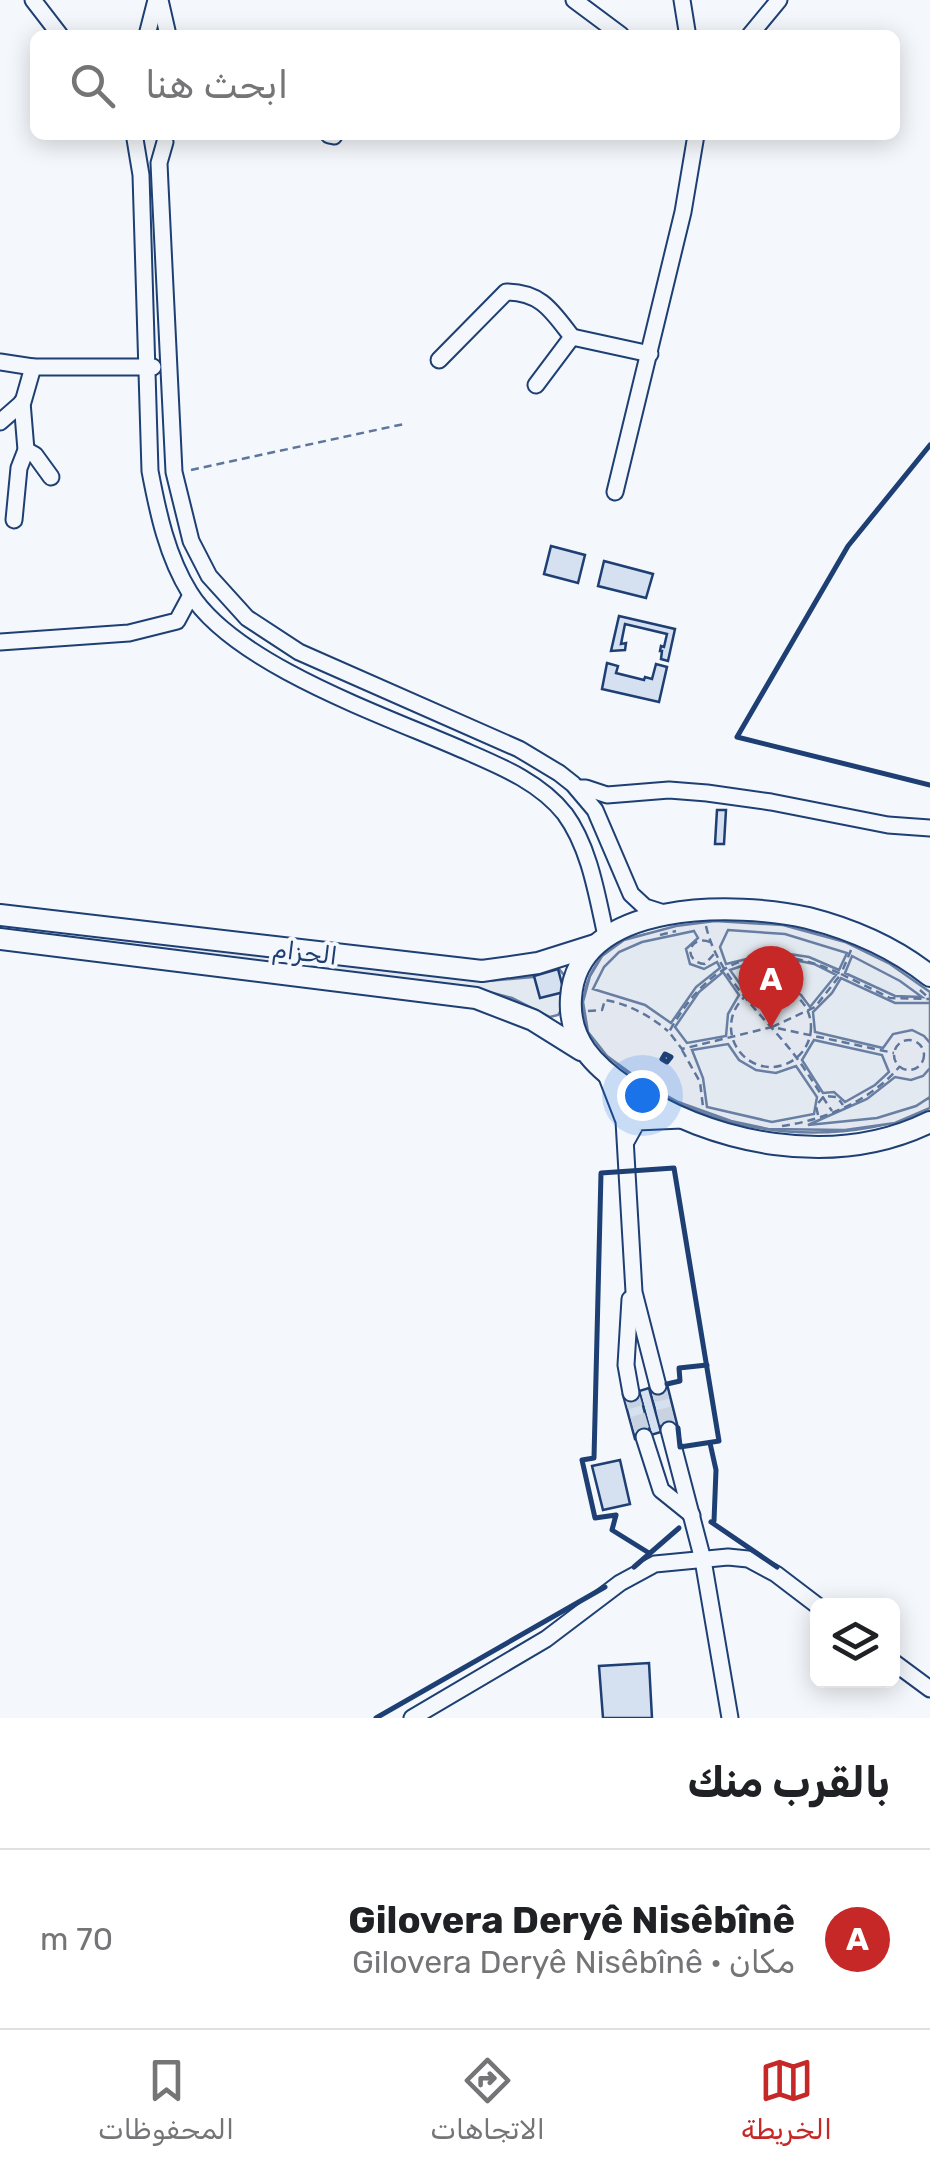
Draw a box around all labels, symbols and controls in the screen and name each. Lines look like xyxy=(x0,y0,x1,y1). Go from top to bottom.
search box xyxy=(30,30,900,140)
icon: search xyxy=(65,58,120,113)
text: ابحث هنا xyxy=(145,62,288,108)
street label: الحزام xyxy=(271,934,339,972)
pin: A xyxy=(738,946,804,1028)
your location xyxy=(617,1070,668,1121)
map controls xyxy=(810,1598,900,1688)
button: layers xyxy=(810,1598,900,1688)
text: بالقرب منك xyxy=(688,1758,890,1808)
text: Gilovera Deryê Nisêbînê xyxy=(348,1897,795,1943)
text: 70 m xyxy=(40,1920,113,1958)
text: A xyxy=(846,1920,869,1958)
text: مكان · Gilovera Deryê Nisêbînê xyxy=(352,1943,795,1981)
tab: المحفوظات xyxy=(98,2053,234,2146)
tab: الاتجاهات xyxy=(430,2053,545,2146)
tab: الخريطة xyxy=(741,2053,832,2146)

